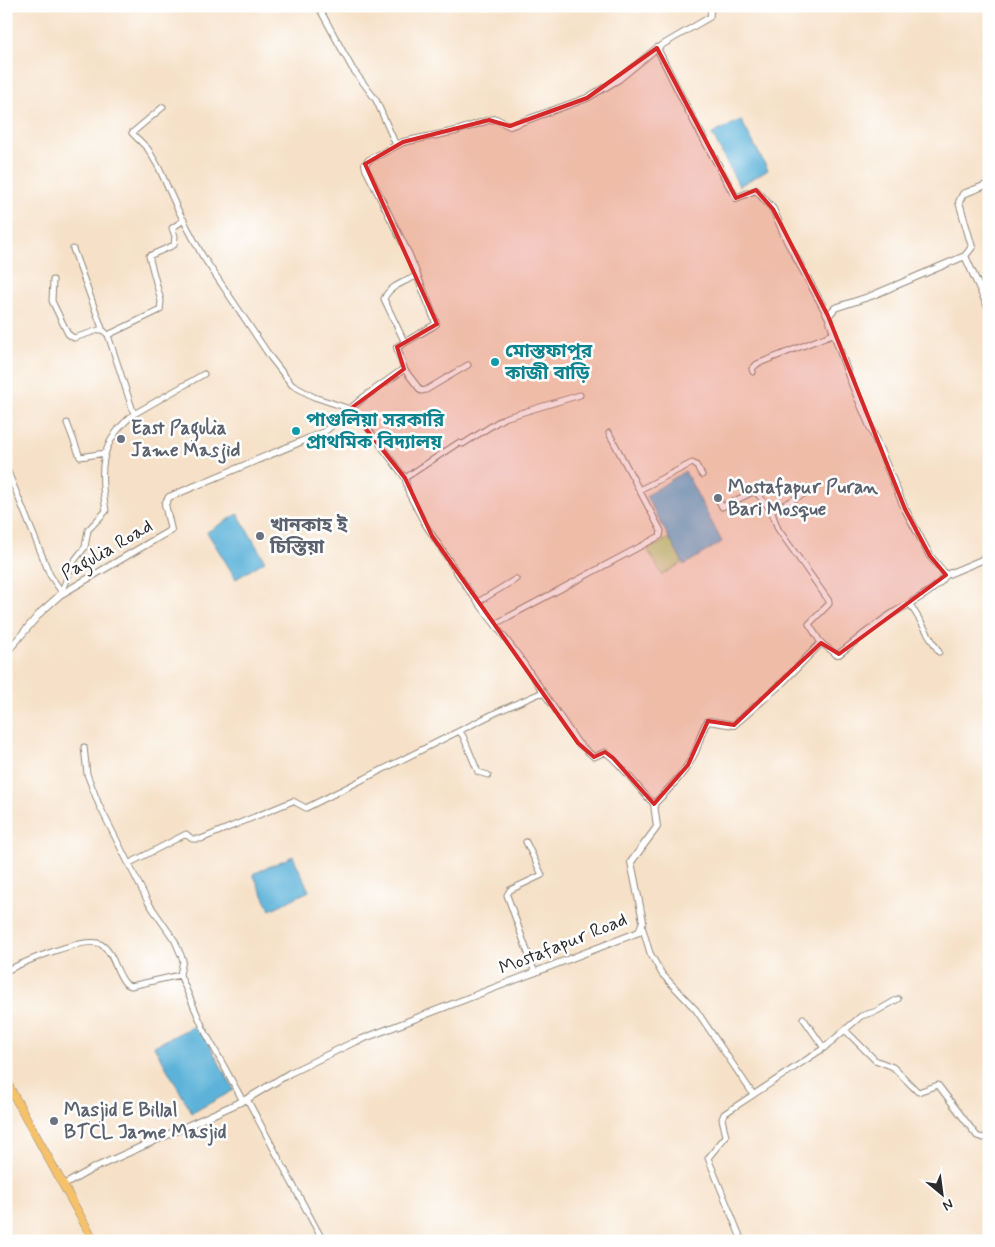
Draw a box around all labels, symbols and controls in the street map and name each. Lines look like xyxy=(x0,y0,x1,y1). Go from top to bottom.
place label: মোস্তফাপুর কাজী বাড়ি xyxy=(504,339,593,386)
marker: মোস্তফাপুর কাজী বাড়ি xyxy=(489,356,501,368)
place label: পাগুলিয়া সরকারি প্রাথমিক বিদ্যালয় xyxy=(306,408,445,455)
place label: East Pagulia Jame Masjid xyxy=(131,416,241,464)
marker: পাগুলিয়া সরকারি প্রাথমিক বিদ্যালয় xyxy=(290,425,302,437)
marker: East Pagulia Jame Masjid xyxy=(115,433,127,445)
place label: Mostafapur Puran Bari Mosque xyxy=(728,475,878,522)
marker: Mostafapur Puran Bari Mosque xyxy=(712,492,724,504)
place label: খানকাহ ই চিস্তিয়া xyxy=(269,513,348,560)
street label: Pagulia Road xyxy=(57,514,159,589)
marker: খানকাহ ই চিস্তিয়া xyxy=(254,530,266,542)
street label: Mostafapur Road xyxy=(495,907,631,981)
place label: Masjid E Billal BTCL Jame Masjid xyxy=(64,1098,227,1146)
marker: Masjid E Billal BTCL Jame Masjid xyxy=(48,1115,60,1127)
north arrow xyxy=(918,1170,968,1220)
text: N xyxy=(939,1194,956,1215)

